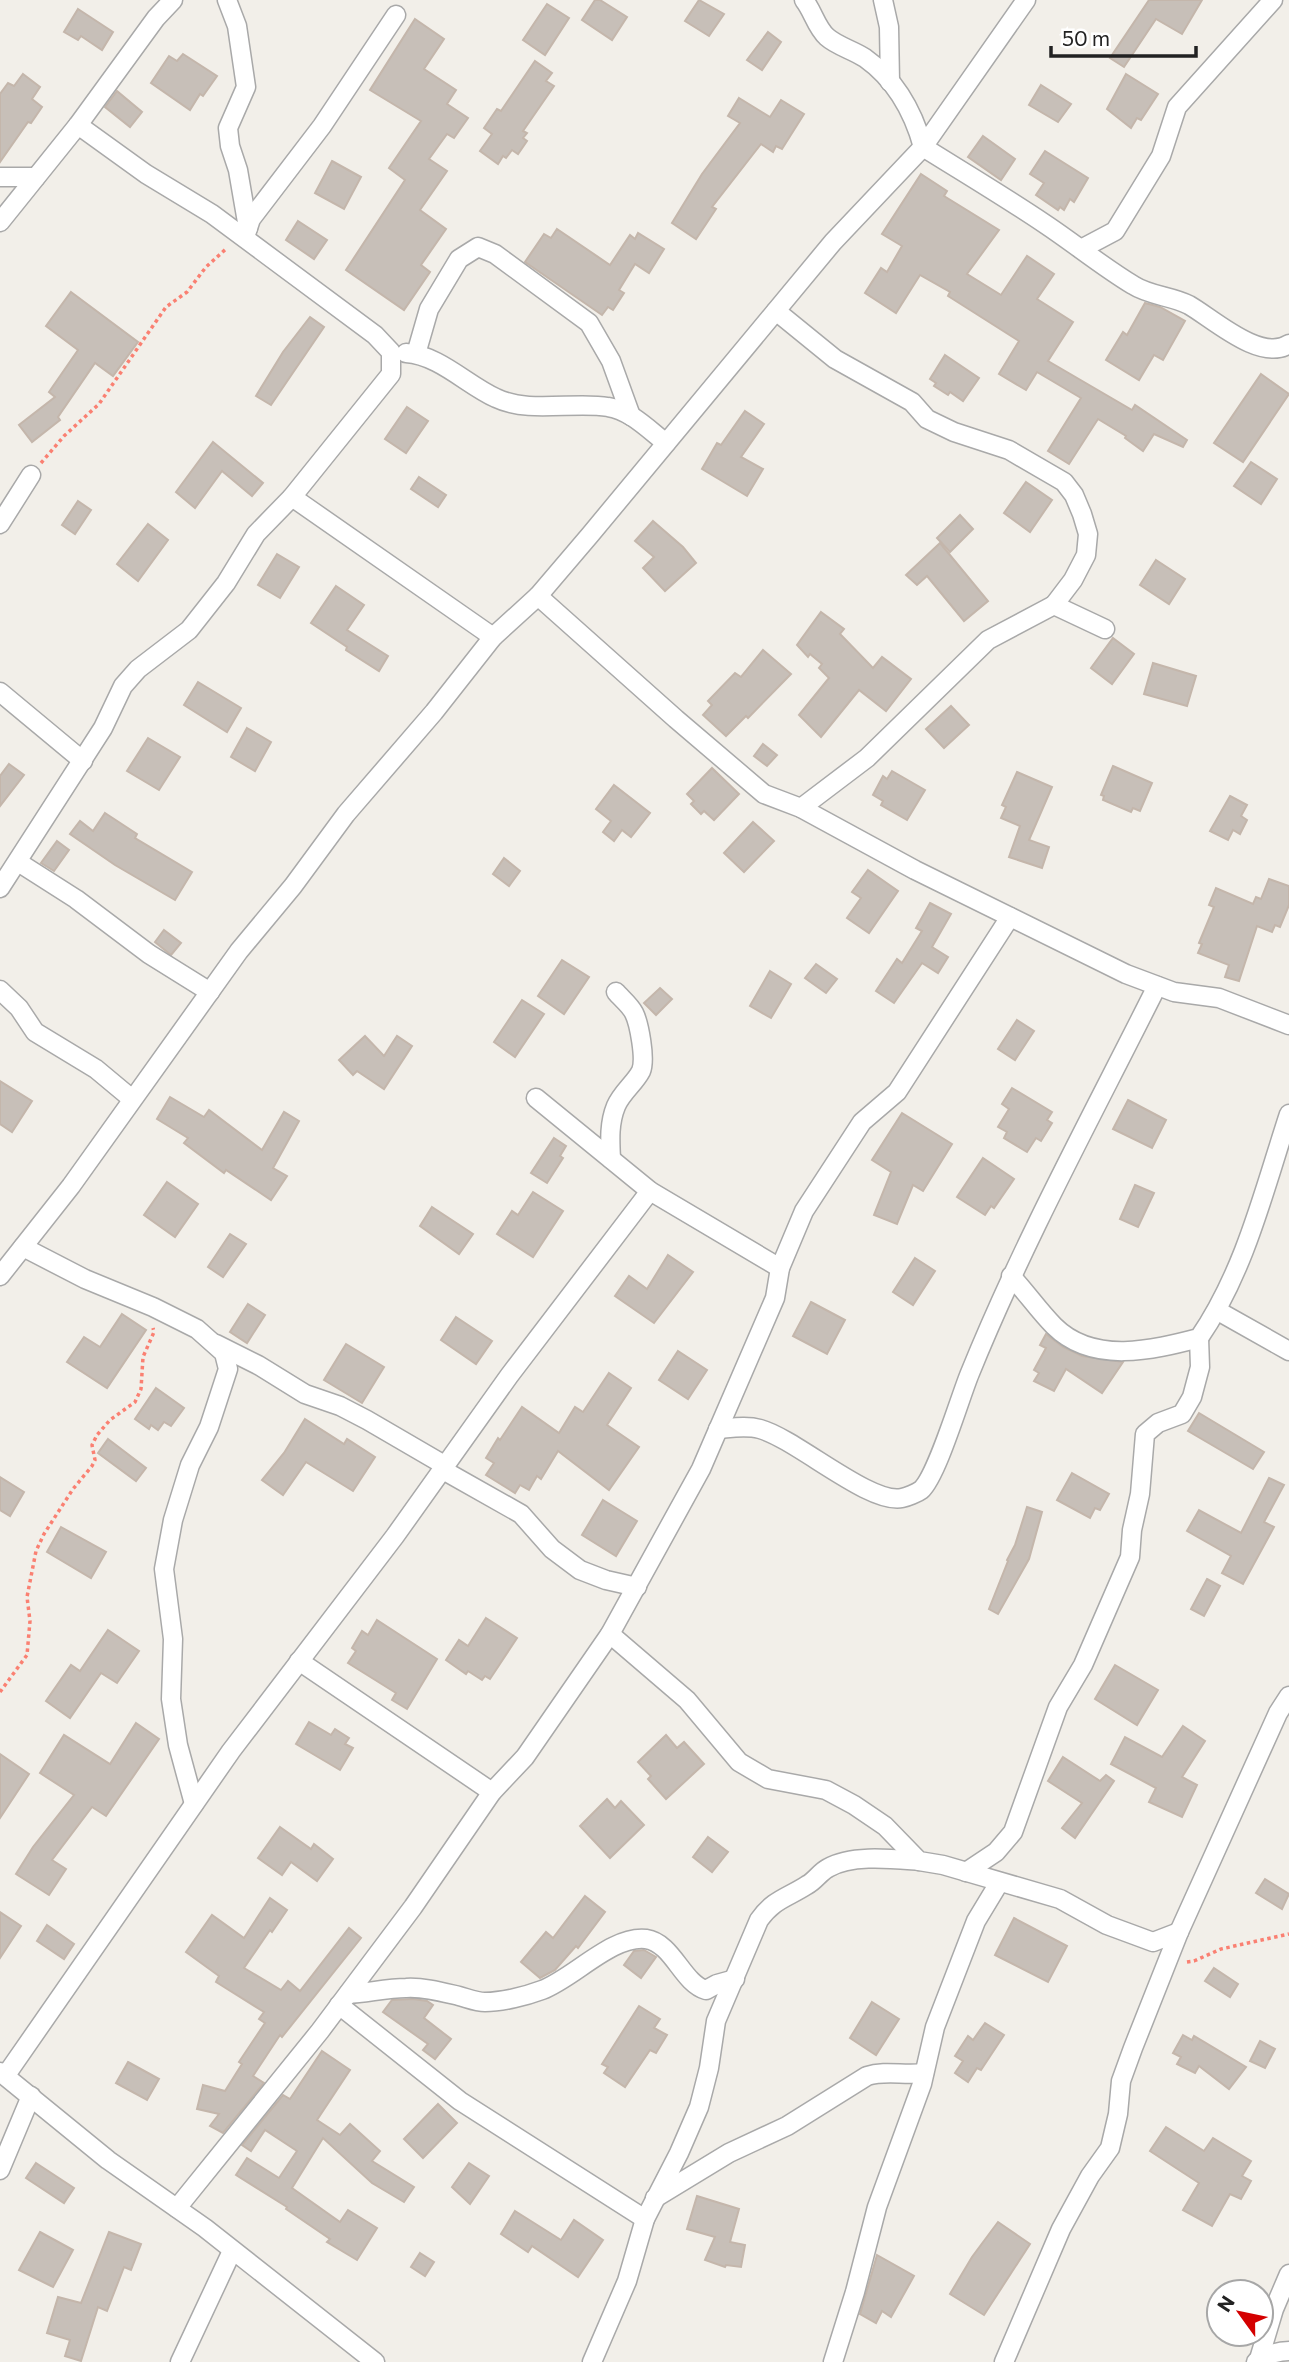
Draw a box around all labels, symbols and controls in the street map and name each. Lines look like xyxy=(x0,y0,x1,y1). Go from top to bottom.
scale bar xyxy=(1051,14,1196,58)
text: 50 m xyxy=(1062,25,1110,50)
north arrow xyxy=(1205,2278,1275,2348)
text: N xyxy=(1212,2291,1239,2316)

